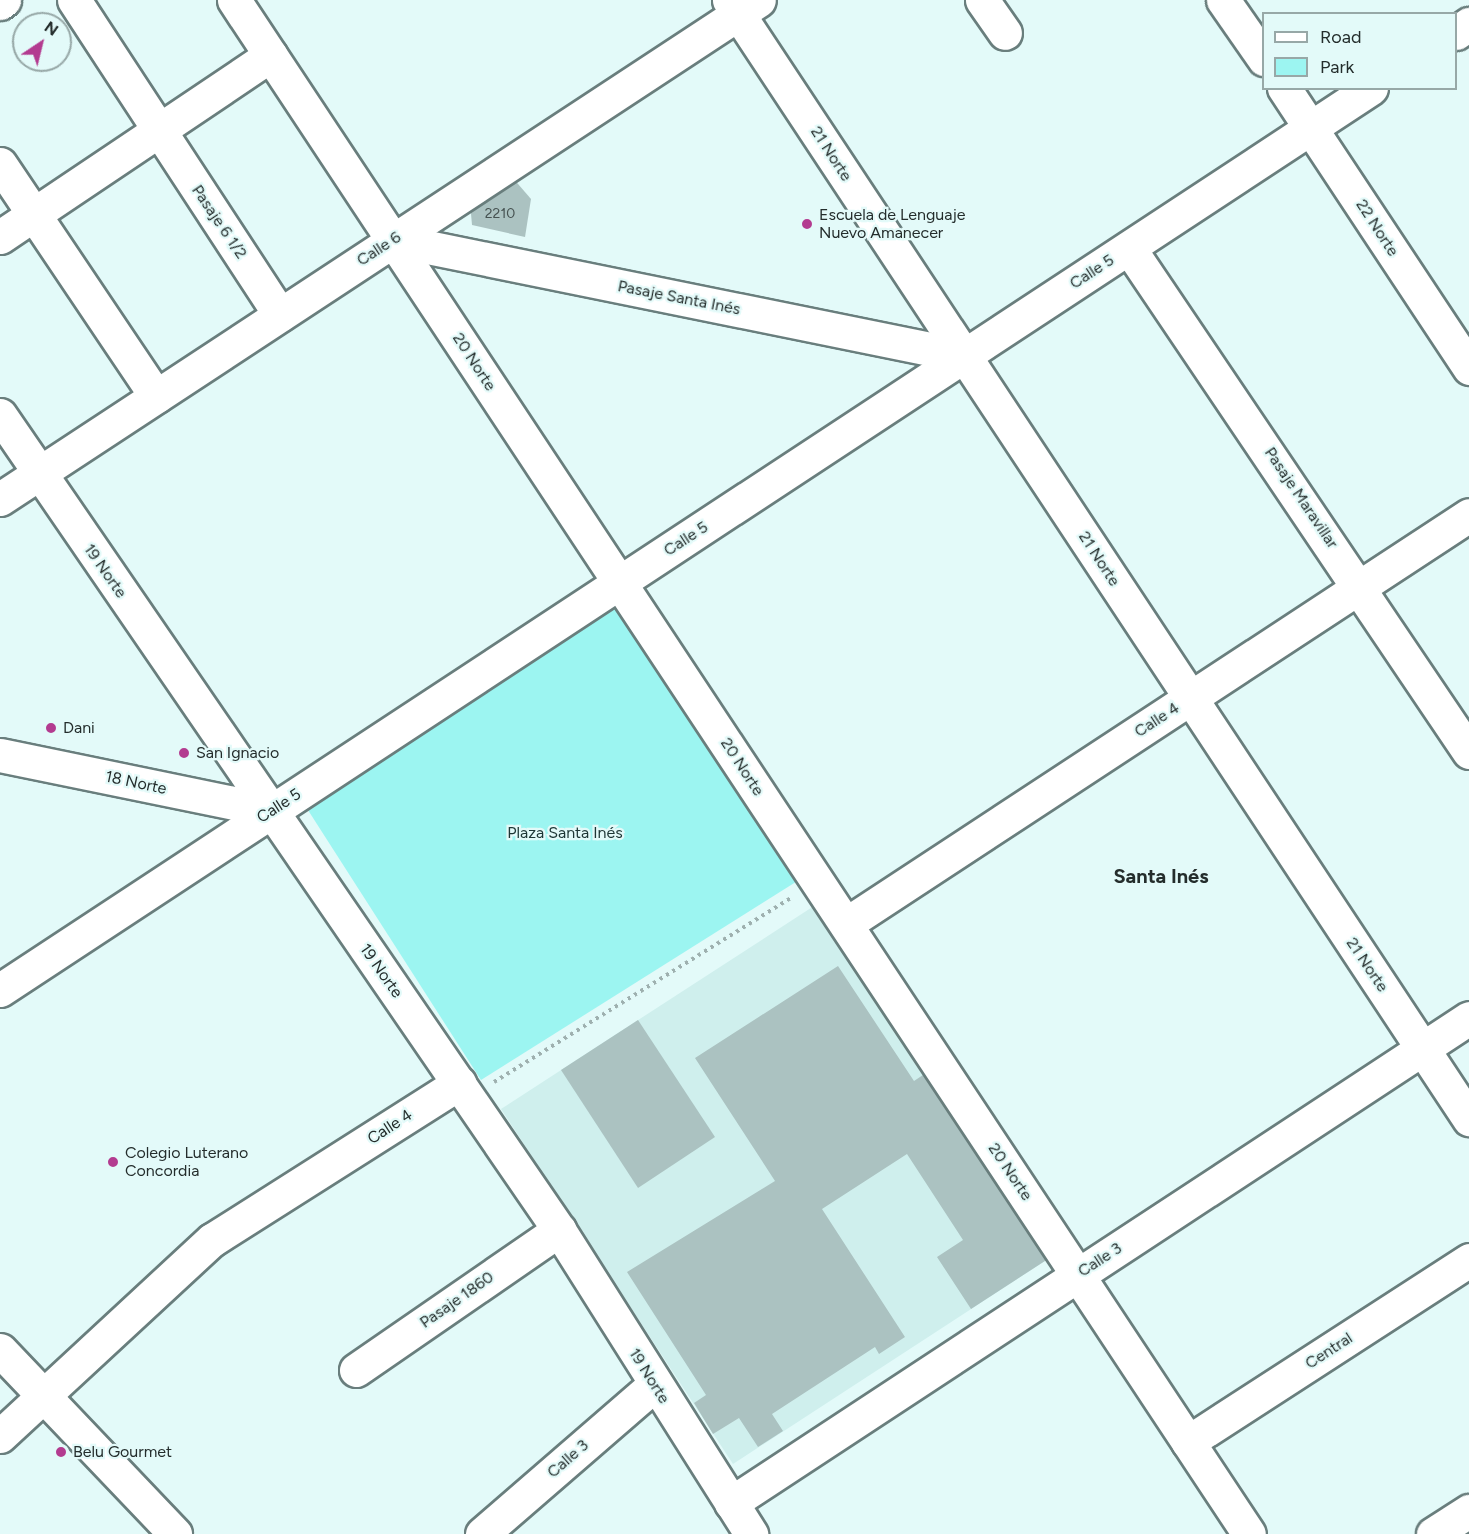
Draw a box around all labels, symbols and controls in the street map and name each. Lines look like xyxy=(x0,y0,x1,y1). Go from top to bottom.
north arrow xyxy=(12,12,72,72)
legend xyxy=(1262,12,1457,90)
text: N xyxy=(41,17,62,40)
text: Road xyxy=(1320,26,1361,48)
text: Park xyxy=(1320,56,1354,78)
street label: 21 Norte xyxy=(806,123,856,185)
street label: Pasaje 6 1/2 xyxy=(187,182,251,262)
street label: 22 Norte xyxy=(1352,196,1402,260)
place label: Escuela de Lenguaje Nuevo Amanecer xyxy=(819,205,965,243)
house number: 2210 xyxy=(485,206,515,222)
marker: Escuela de Lenguaje Nuevo Amanecer xyxy=(800,217,814,231)
street label: Calle 6 xyxy=(353,228,405,270)
street label: Calle 5 xyxy=(1066,251,1118,293)
street label: Pasaje Santa Inés xyxy=(616,277,742,319)
street label: 20 Norte xyxy=(448,330,500,394)
street label: Pasaje Maravillar xyxy=(1260,444,1342,552)
street label: Calle 5 xyxy=(660,518,712,560)
street label: 21 Norte xyxy=(1074,528,1124,590)
street label: 19 Norte xyxy=(80,540,130,602)
street label: Calle 4 xyxy=(1131,699,1183,741)
place label: Dani xyxy=(63,718,95,738)
marker: Dani xyxy=(44,721,58,735)
street label: 20 Norte xyxy=(716,735,768,799)
place label: San Ignacio xyxy=(196,743,279,763)
marker: San Ignacio xyxy=(177,746,191,760)
street label: 18 Norte xyxy=(104,767,168,799)
street label: Calle 5 xyxy=(253,785,305,827)
park label: Plaza Santa Inés xyxy=(507,823,623,843)
district label: Santa Inés xyxy=(1113,864,1209,888)
street label: 21 Norte xyxy=(1342,934,1392,996)
street label: 19 Norte xyxy=(356,940,406,1002)
street label: Calle 4 xyxy=(364,1106,416,1148)
street label: 20 Norte xyxy=(984,1140,1036,1204)
place label: Colegio Luterano Concordia xyxy=(125,1143,248,1181)
marker: Colegio Luterano Concordia xyxy=(106,1155,120,1169)
street label: Calle 3 xyxy=(1075,1239,1125,1281)
street label: Pasaje 1860 xyxy=(416,1268,498,1332)
street label: Central xyxy=(1302,1329,1356,1373)
street label: 19 Norte xyxy=(625,1345,673,1407)
street label: Calle 3 xyxy=(544,1436,592,1482)
place label: Belu Gourmet xyxy=(73,1442,172,1462)
marker: Belu Gourmet xyxy=(54,1445,68,1459)

